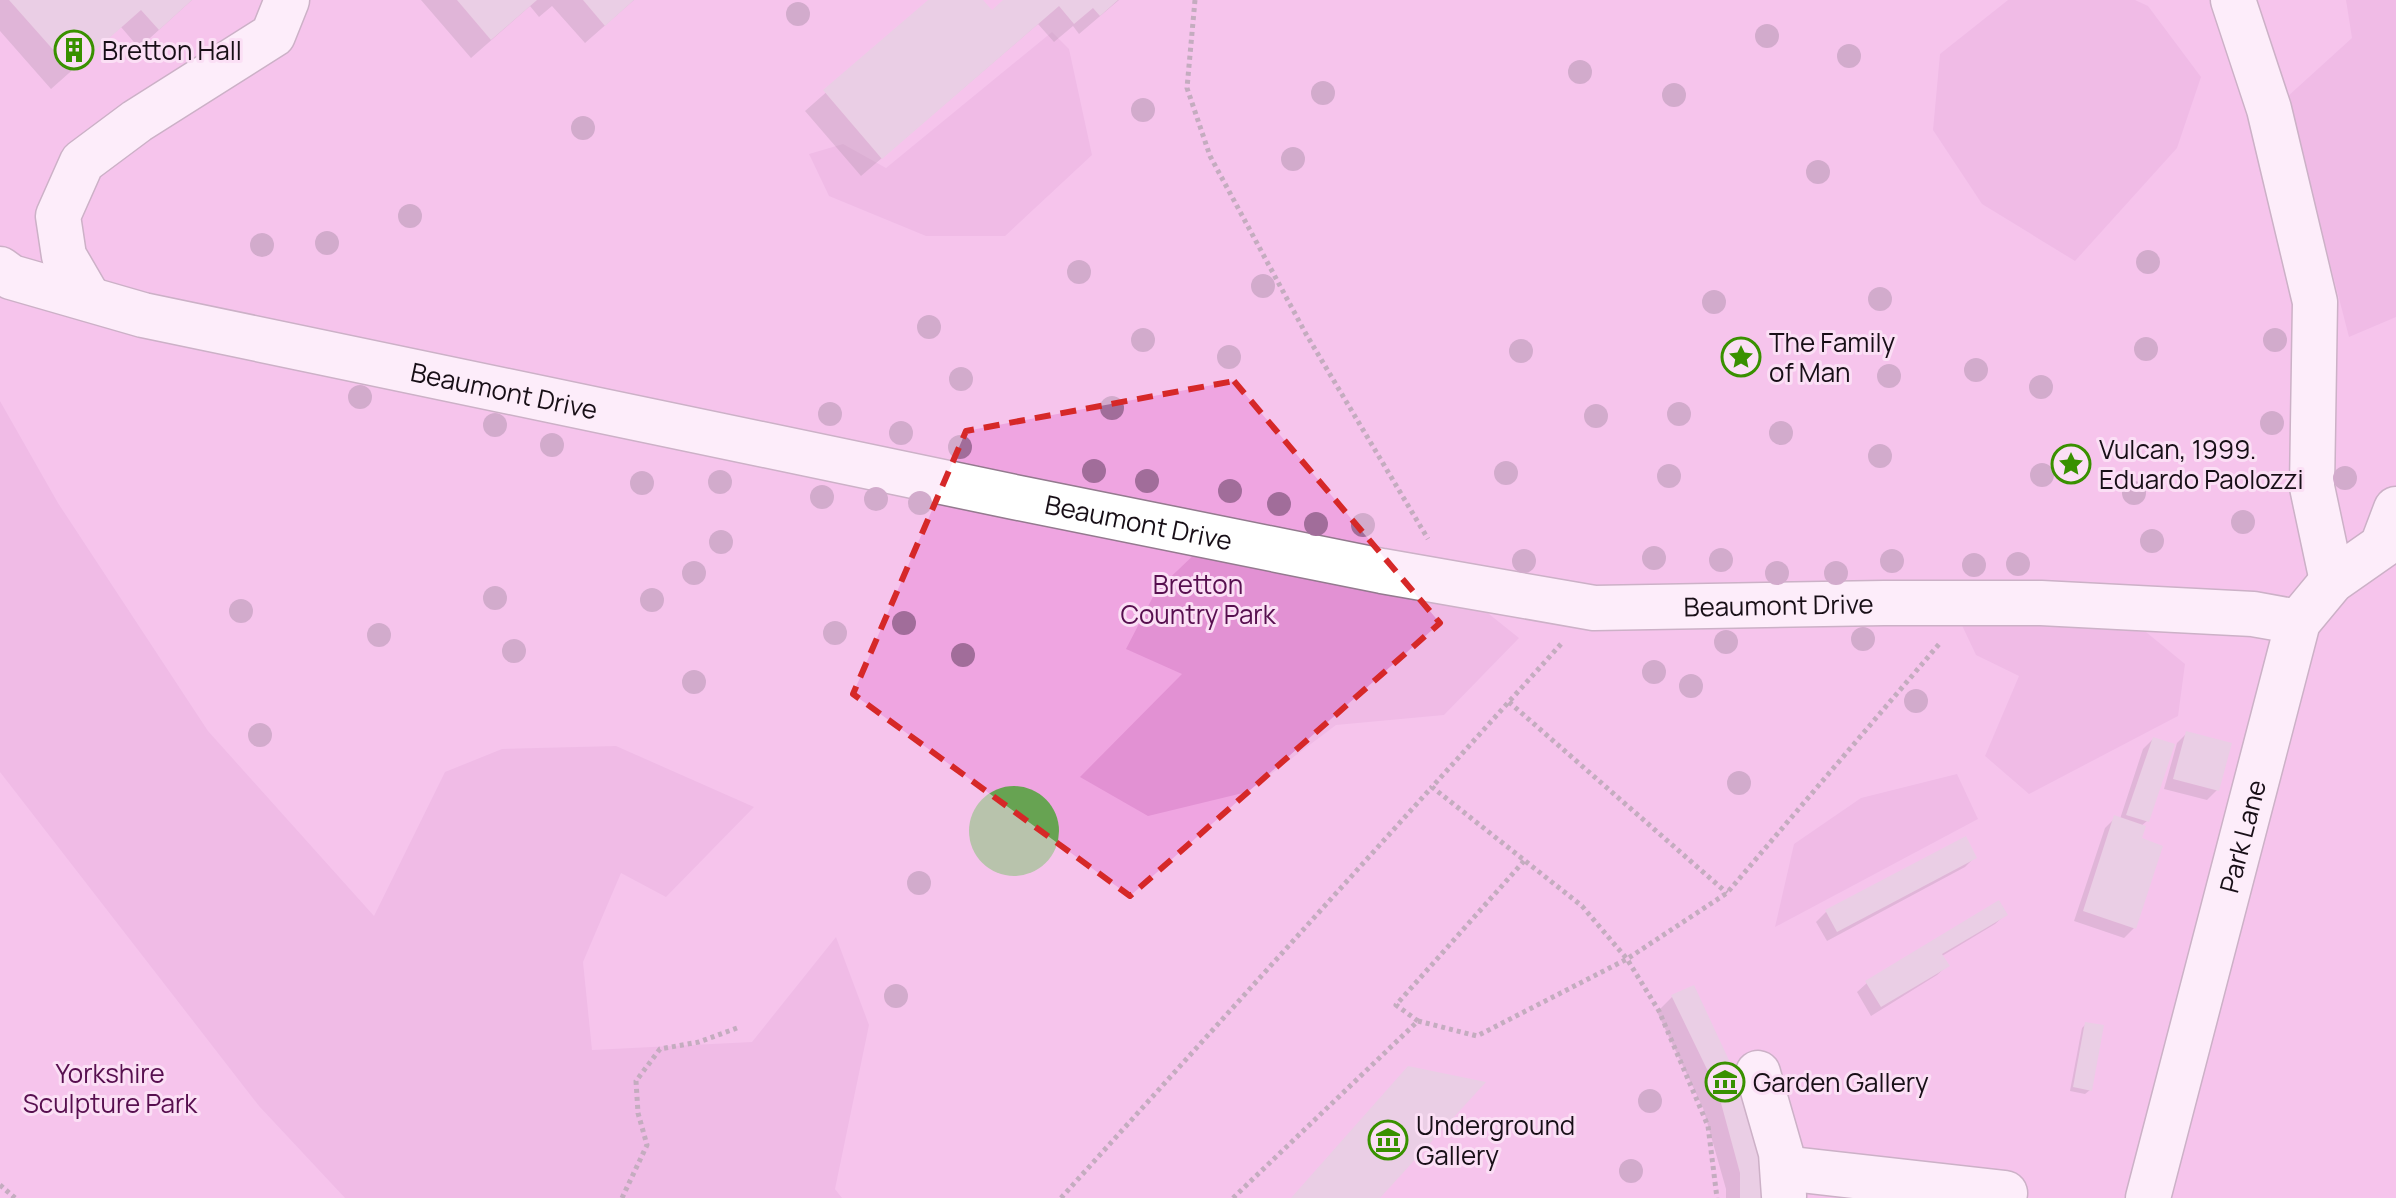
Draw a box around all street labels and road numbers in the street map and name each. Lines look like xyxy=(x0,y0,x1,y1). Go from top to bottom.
street label: Beaumont Drive xyxy=(408,353,601,428)
street label: Beaumont Drive xyxy=(1042,486,1235,558)
street label: Beaumont Drive xyxy=(1683,585,1874,624)
street label: Park Lane xyxy=(2210,776,2274,896)

